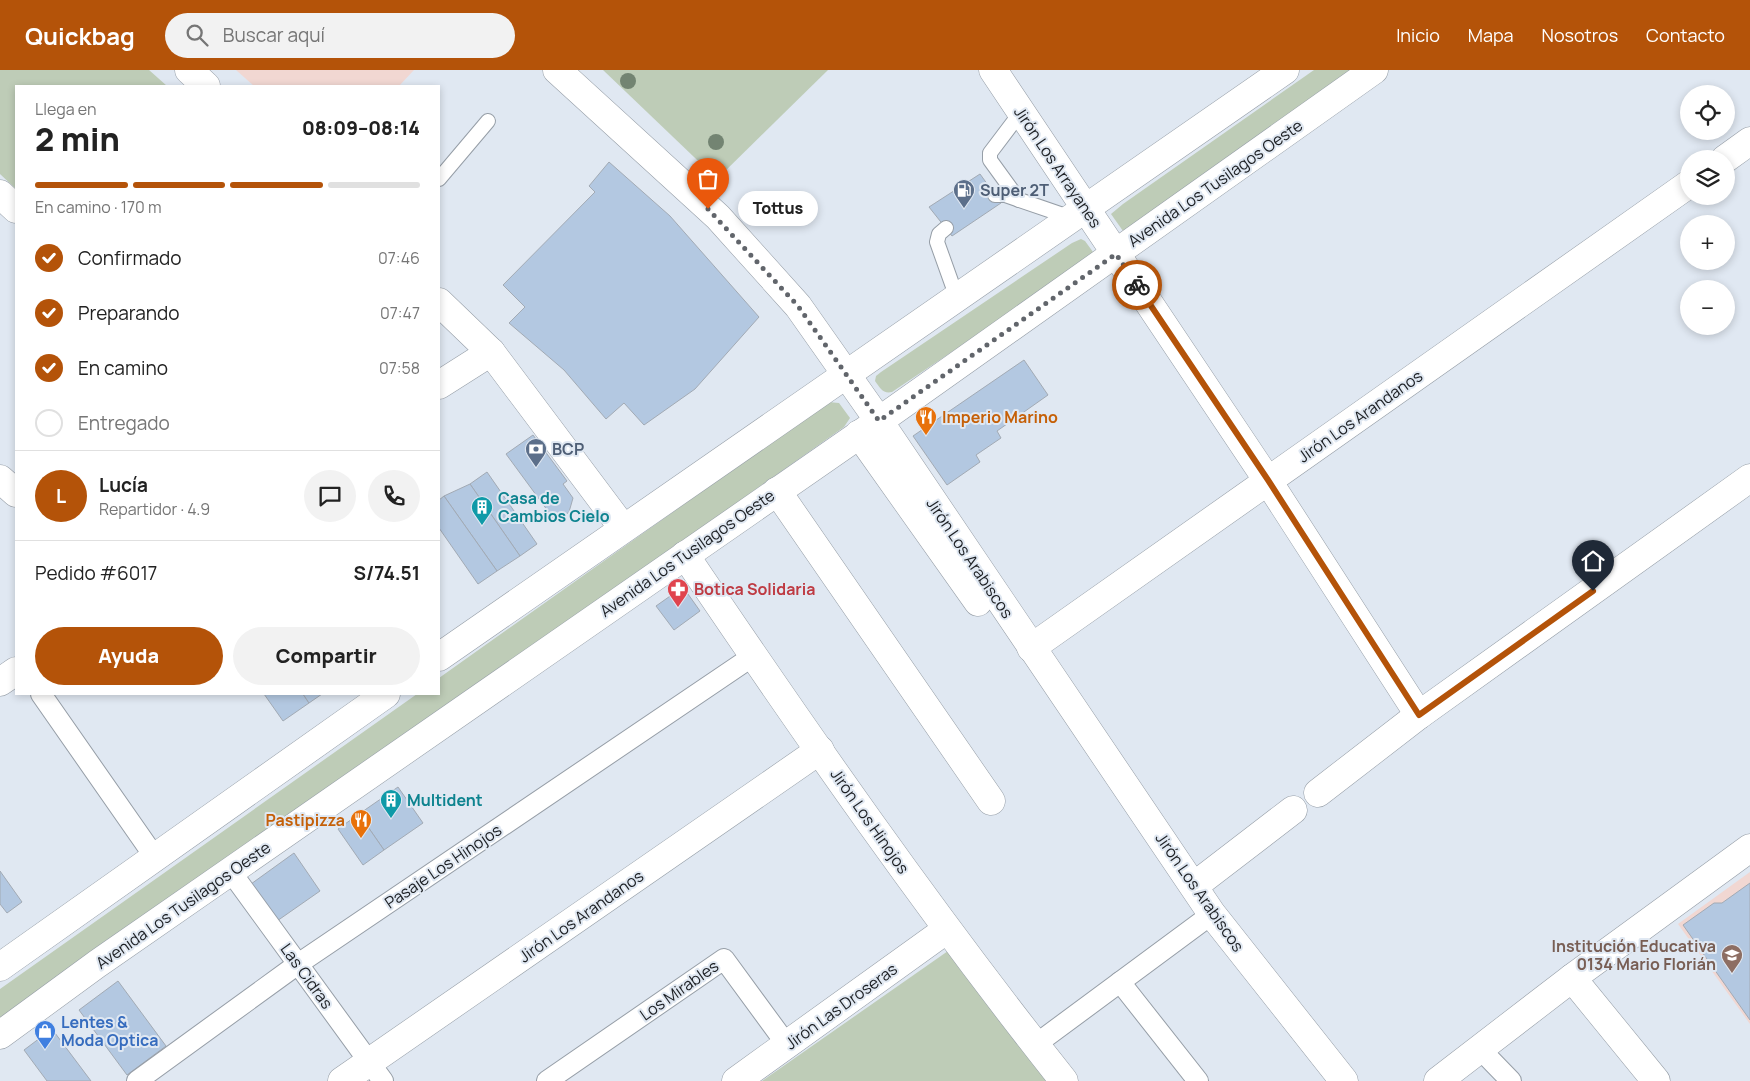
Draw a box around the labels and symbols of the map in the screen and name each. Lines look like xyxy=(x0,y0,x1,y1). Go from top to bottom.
street label: Jirón Los Arrayanes xyxy=(1009,102,1107,232)
street label: Avenida Los Tusilagos Oeste xyxy=(1123,114,1307,252)
pin xyxy=(687,158,729,209)
fuel station icon: Super 2T xyxy=(952,178,976,209)
place label: Super 2T xyxy=(980,179,1049,201)
callout: Tottus xyxy=(738,192,818,226)
courier xyxy=(1112,260,1162,310)
street label: Jirón Los Arandanos xyxy=(1293,365,1427,467)
restaurant icon: Imperio Marino xyxy=(914,405,938,436)
place label: Imperio Marino xyxy=(942,406,1058,428)
bank icon: BCP xyxy=(524,437,548,468)
place label: BCP xyxy=(552,438,584,460)
street label: Avenida Los Tusilagos Oeste xyxy=(595,484,779,622)
place label: Casa de Cambios Cielo xyxy=(498,487,610,527)
street label: Jirón Los Arabiscos xyxy=(922,494,1018,622)
building icon: Casa de Cambios Cielo xyxy=(470,495,494,526)
pin xyxy=(1572,540,1614,591)
pharmacy icon: Botica Solidaria xyxy=(666,577,690,608)
place label: Botica Solidaria xyxy=(694,578,815,600)
street label: Jirón Los Hinojos xyxy=(826,764,914,878)
building icon: Multident xyxy=(379,788,403,819)
place label: Multident xyxy=(407,789,483,811)
restaurant icon: Pastipizza xyxy=(349,808,373,839)
place label: Pastipizza xyxy=(266,809,345,831)
street label: Pasaje Los Hinojos xyxy=(380,819,506,913)
street label: Jirón Los Arabiscos xyxy=(1151,828,1249,956)
street label: Avenida Los Tusilagos Oeste xyxy=(91,836,275,974)
street label: Jirón Los Arandanos xyxy=(514,865,648,967)
place label: Institución Educativa 0134 Mario Florián xyxy=(1551,935,1716,975)
street label: Las Cidras xyxy=(276,939,338,1013)
school or university icon: Institución Educativa 0134 Mario Florián xyxy=(1720,943,1744,974)
street label: Los Mirables xyxy=(635,955,723,1025)
street label: Jirón Las Droseras xyxy=(780,958,902,1054)
place label: Lentes & Moda Optica xyxy=(61,1011,158,1051)
shop icon: Lentes & Moda Optica xyxy=(33,1019,57,1050)

